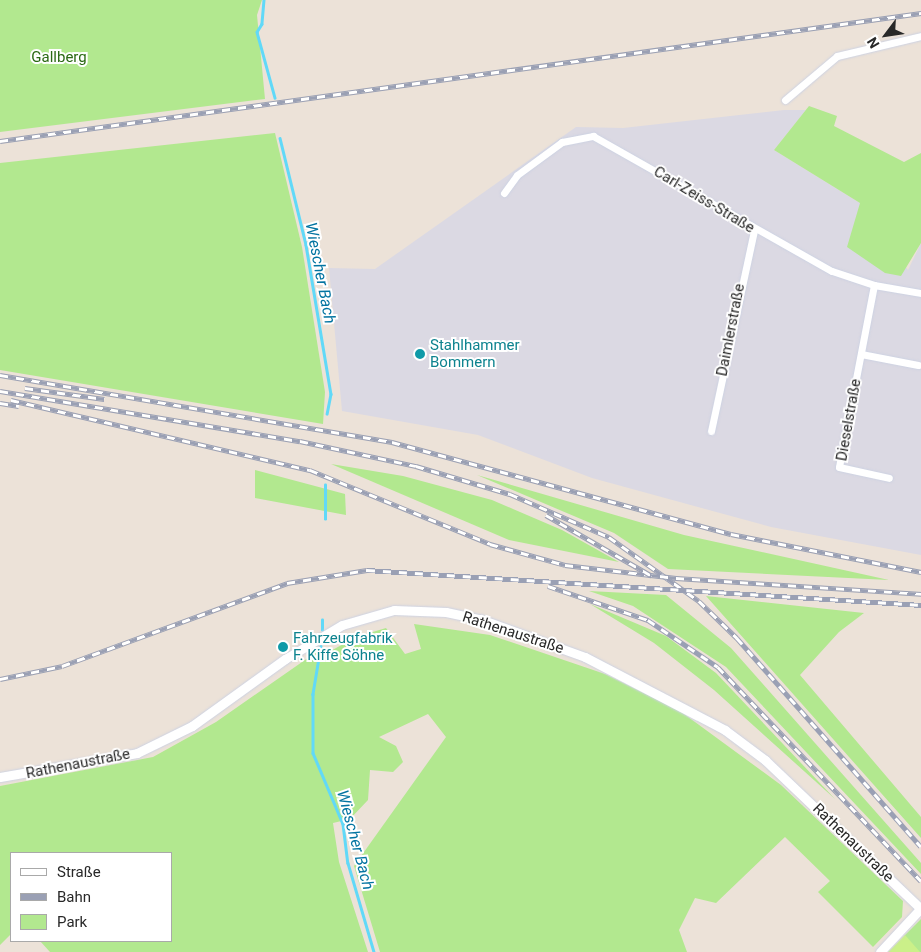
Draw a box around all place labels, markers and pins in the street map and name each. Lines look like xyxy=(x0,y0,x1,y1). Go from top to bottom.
place label: Stahlhammer Bommern xyxy=(430,336,520,371)
marker: Stahlhammer Bommern xyxy=(414,348,426,360)
place label: Fahrzeugfabrik F. Kiffe Söhne xyxy=(293,629,393,664)
marker: Fahrzeugfabrik F. Kiffe Söhne xyxy=(277,641,289,653)

